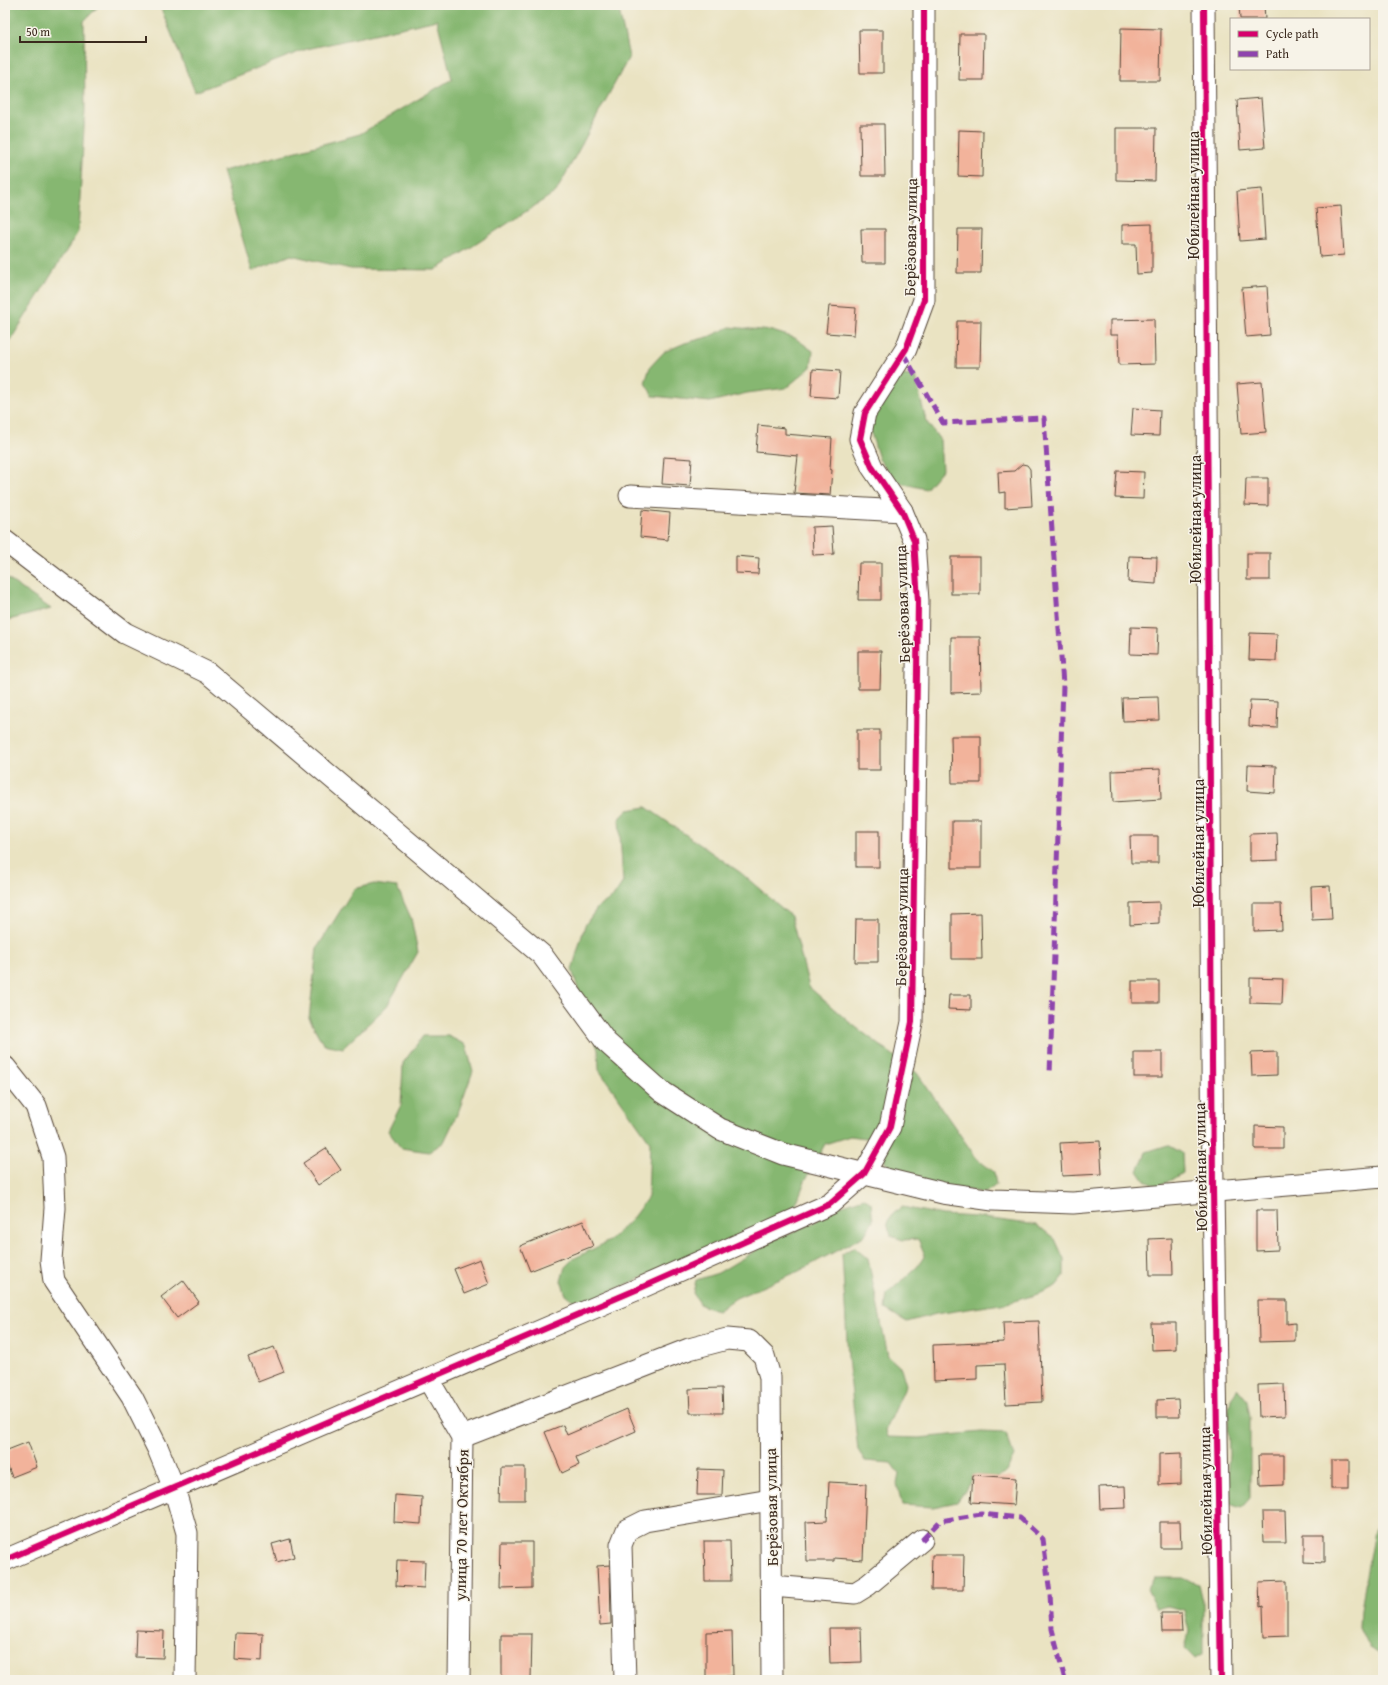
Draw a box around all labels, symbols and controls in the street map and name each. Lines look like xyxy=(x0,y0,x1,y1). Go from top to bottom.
scale bar xyxy=(20,18,146,44)
legend xyxy=(1230,18,1370,70)
text: 50 m xyxy=(26,23,50,40)
text: Cycle path xyxy=(1266,25,1319,42)
text: Path xyxy=(1266,45,1289,62)
street label: Юбилейная улица xyxy=(1181,130,1205,259)
street label: Берёзовая улица xyxy=(897,177,923,296)
street label: Юбилейная улица xyxy=(1183,454,1207,583)
street label: Берёзовая улица xyxy=(888,544,916,663)
street label: Юбилейная улица xyxy=(1186,778,1210,907)
street label: Берёзовая улица xyxy=(888,867,914,986)
street label: Юбилейная улица xyxy=(1187,1102,1213,1232)
street label: Юбилейная улица xyxy=(1192,1426,1218,1556)
street label: Берёзовая улица xyxy=(758,1447,784,1566)
street label: улица 70 лет Октября xyxy=(448,1449,474,1602)

